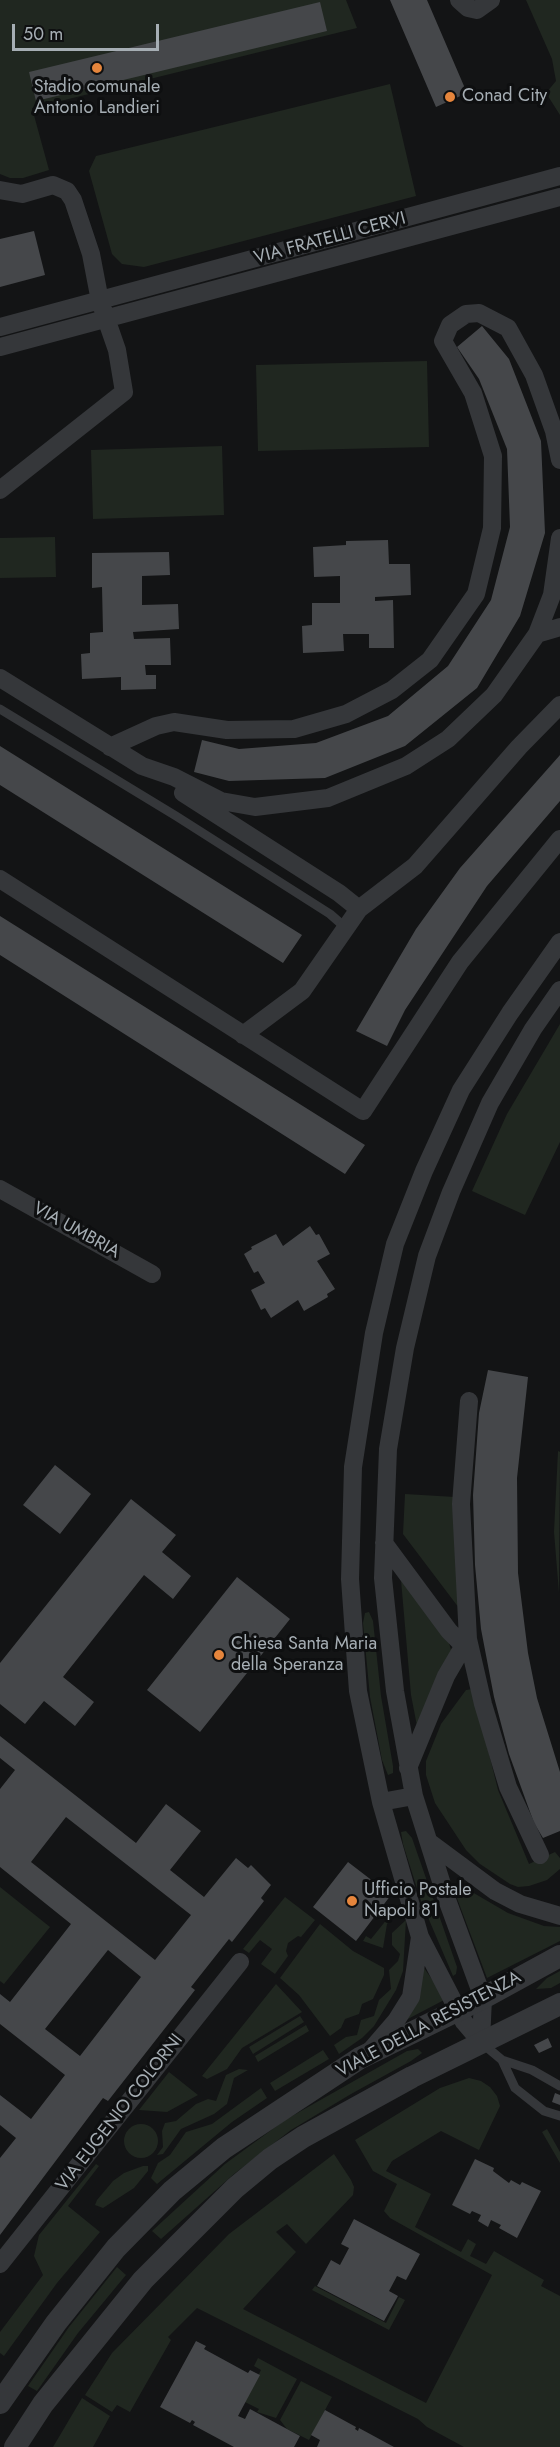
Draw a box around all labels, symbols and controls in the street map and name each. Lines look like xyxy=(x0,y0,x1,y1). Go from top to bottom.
scale bar xyxy=(15,12,162,50)
text: 50 m xyxy=(23,21,63,47)
marker: Stadio comunale Antonio Landieri xyxy=(90,61,104,75)
place label: Stadio comunale Antonio Landieri xyxy=(34,77,160,119)
place label: Conad City xyxy=(462,86,547,108)
marker: Conad City xyxy=(443,90,457,104)
street label: VIA FRATELLI CERVI xyxy=(252,208,408,270)
street label: VIA UMBRIA xyxy=(29,1198,123,1264)
place label: Chiesa Santa Maria della Speranza xyxy=(231,1634,377,1676)
marker: Chiesa Santa Maria della Speranza xyxy=(212,1648,226,1662)
place label: Ufficio Postale Napoli 81 xyxy=(364,1880,472,1922)
marker: Ufficio Postale Napoli 81 xyxy=(345,1894,359,1908)
street label: VIALE DELLA RESISTENZA xyxy=(333,1967,525,2083)
street label: VIA EUGENIO COLORNI xyxy=(52,2030,188,2196)

